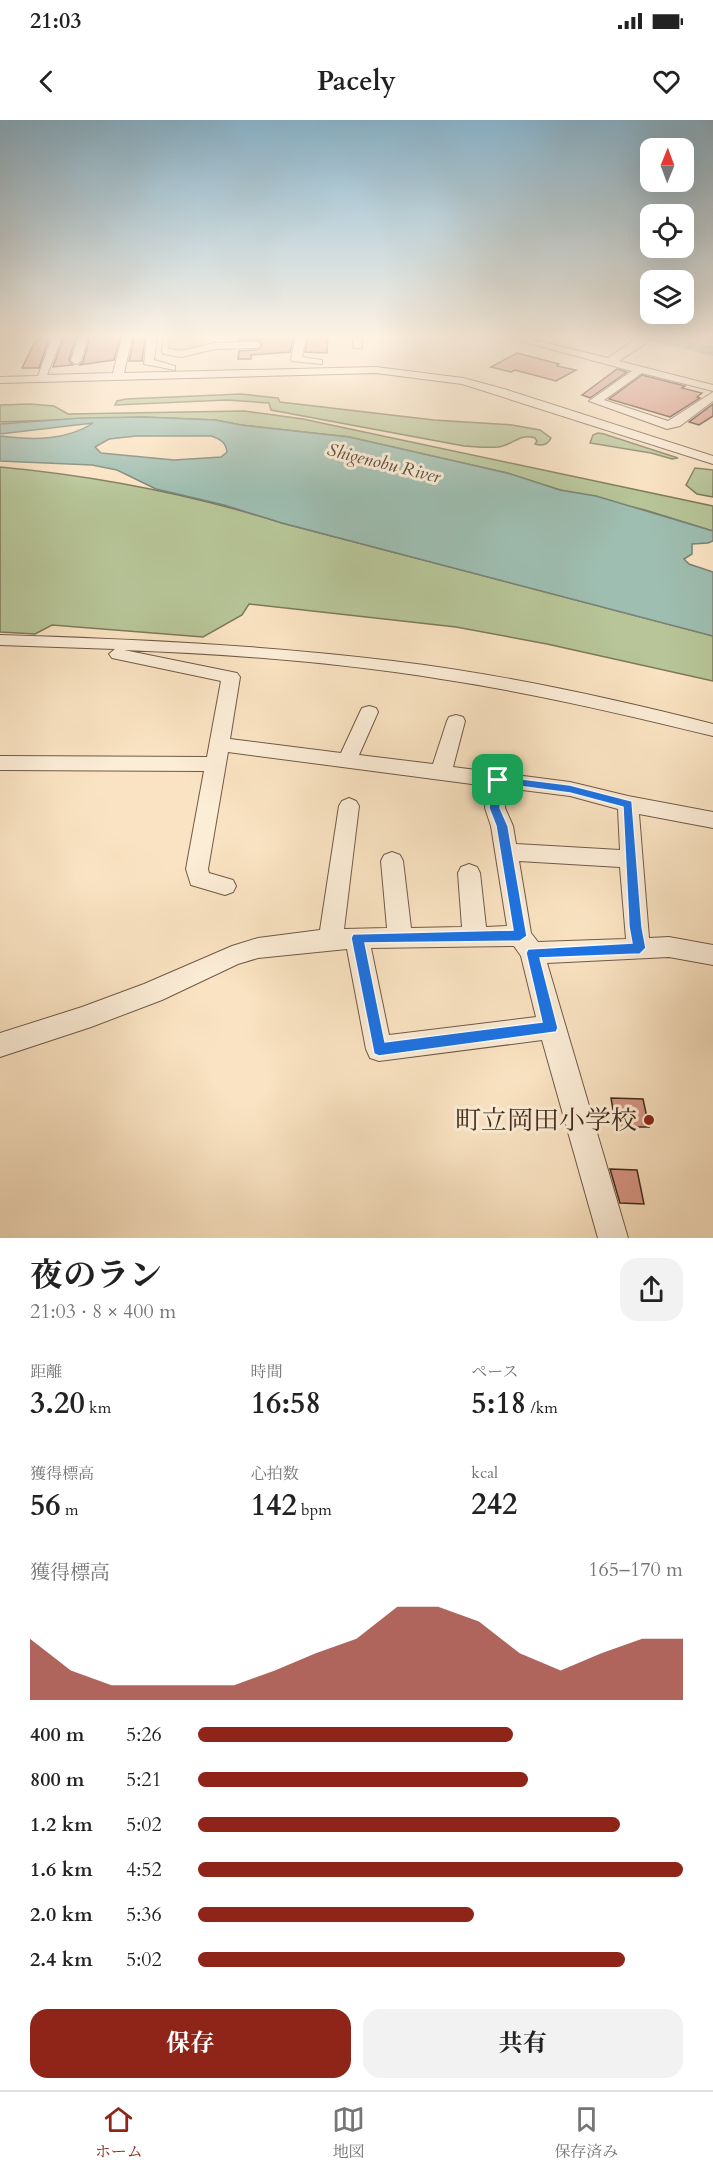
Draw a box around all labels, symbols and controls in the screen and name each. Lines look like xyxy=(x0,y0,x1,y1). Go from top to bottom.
text: 21:03 xyxy=(30,6,81,36)
text: Pacely xyxy=(317,63,396,100)
icon: back xyxy=(30,65,63,98)
icon: heart xyxy=(650,65,683,98)
north arrow xyxy=(640,138,694,192)
map controls xyxy=(640,138,694,324)
button: locate xyxy=(640,204,694,258)
button: layers xyxy=(640,270,694,324)
water label: Shigenobu River xyxy=(325,437,444,490)
pin xyxy=(472,754,523,805)
icon: arrive xyxy=(481,763,514,796)
place label: 町立岡田小学校 xyxy=(455,1103,637,1138)
marker: 町立岡田小学校 xyxy=(642,1113,656,1127)
text: 夜のラン xyxy=(30,1253,162,1298)
button: share xyxy=(620,1258,683,1321)
text: 21:03 · 8 × 400 m xyxy=(30,1298,176,1325)
text: 距離 xyxy=(30,1361,62,1383)
text: 時間 xyxy=(251,1361,283,1383)
text: ペース xyxy=(471,1361,519,1383)
text: 3.20 xyxy=(30,1383,85,1424)
text: 16:58 xyxy=(251,1383,321,1424)
text: 5:18 xyxy=(471,1383,526,1424)
text: km xyxy=(85,1397,111,1419)
text: /km xyxy=(526,1397,558,1419)
text: kcal xyxy=(471,1462,498,1484)
text: 獲得標高 xyxy=(30,1463,94,1485)
text: 心拍数 xyxy=(251,1463,299,1485)
text: 242 xyxy=(471,1484,517,1525)
text: 56 xyxy=(30,1485,61,1526)
text: 142 xyxy=(251,1485,297,1526)
text: m xyxy=(61,1499,79,1521)
text: bpm xyxy=(297,1499,332,1521)
text: 165–170 m xyxy=(588,1556,683,1583)
text: 獲得標高 xyxy=(30,1559,110,1586)
text: 400 m xyxy=(30,1721,85,1748)
text: 5:26 xyxy=(126,1721,162,1748)
text: 800 m xyxy=(30,1766,85,1793)
text: 5:21 xyxy=(126,1766,162,1793)
text: 1.2 km xyxy=(30,1811,93,1838)
text: 5:02 xyxy=(126,1811,162,1838)
text: 1.6 km xyxy=(30,1856,93,1883)
text: 4:52 xyxy=(126,1856,162,1883)
text: 2.0 km xyxy=(30,1901,93,1928)
text: 5:36 xyxy=(126,1901,162,1928)
text: 2.4 km xyxy=(30,1946,93,1973)
text: 5:02 xyxy=(126,1946,162,1973)
button: 保存 xyxy=(30,2009,351,2078)
button: 共有 xyxy=(363,2009,683,2078)
tab: ホーム xyxy=(95,2103,143,2163)
tab: 地図 xyxy=(332,2103,365,2163)
tab: 保存済み xyxy=(554,2103,618,2163)

